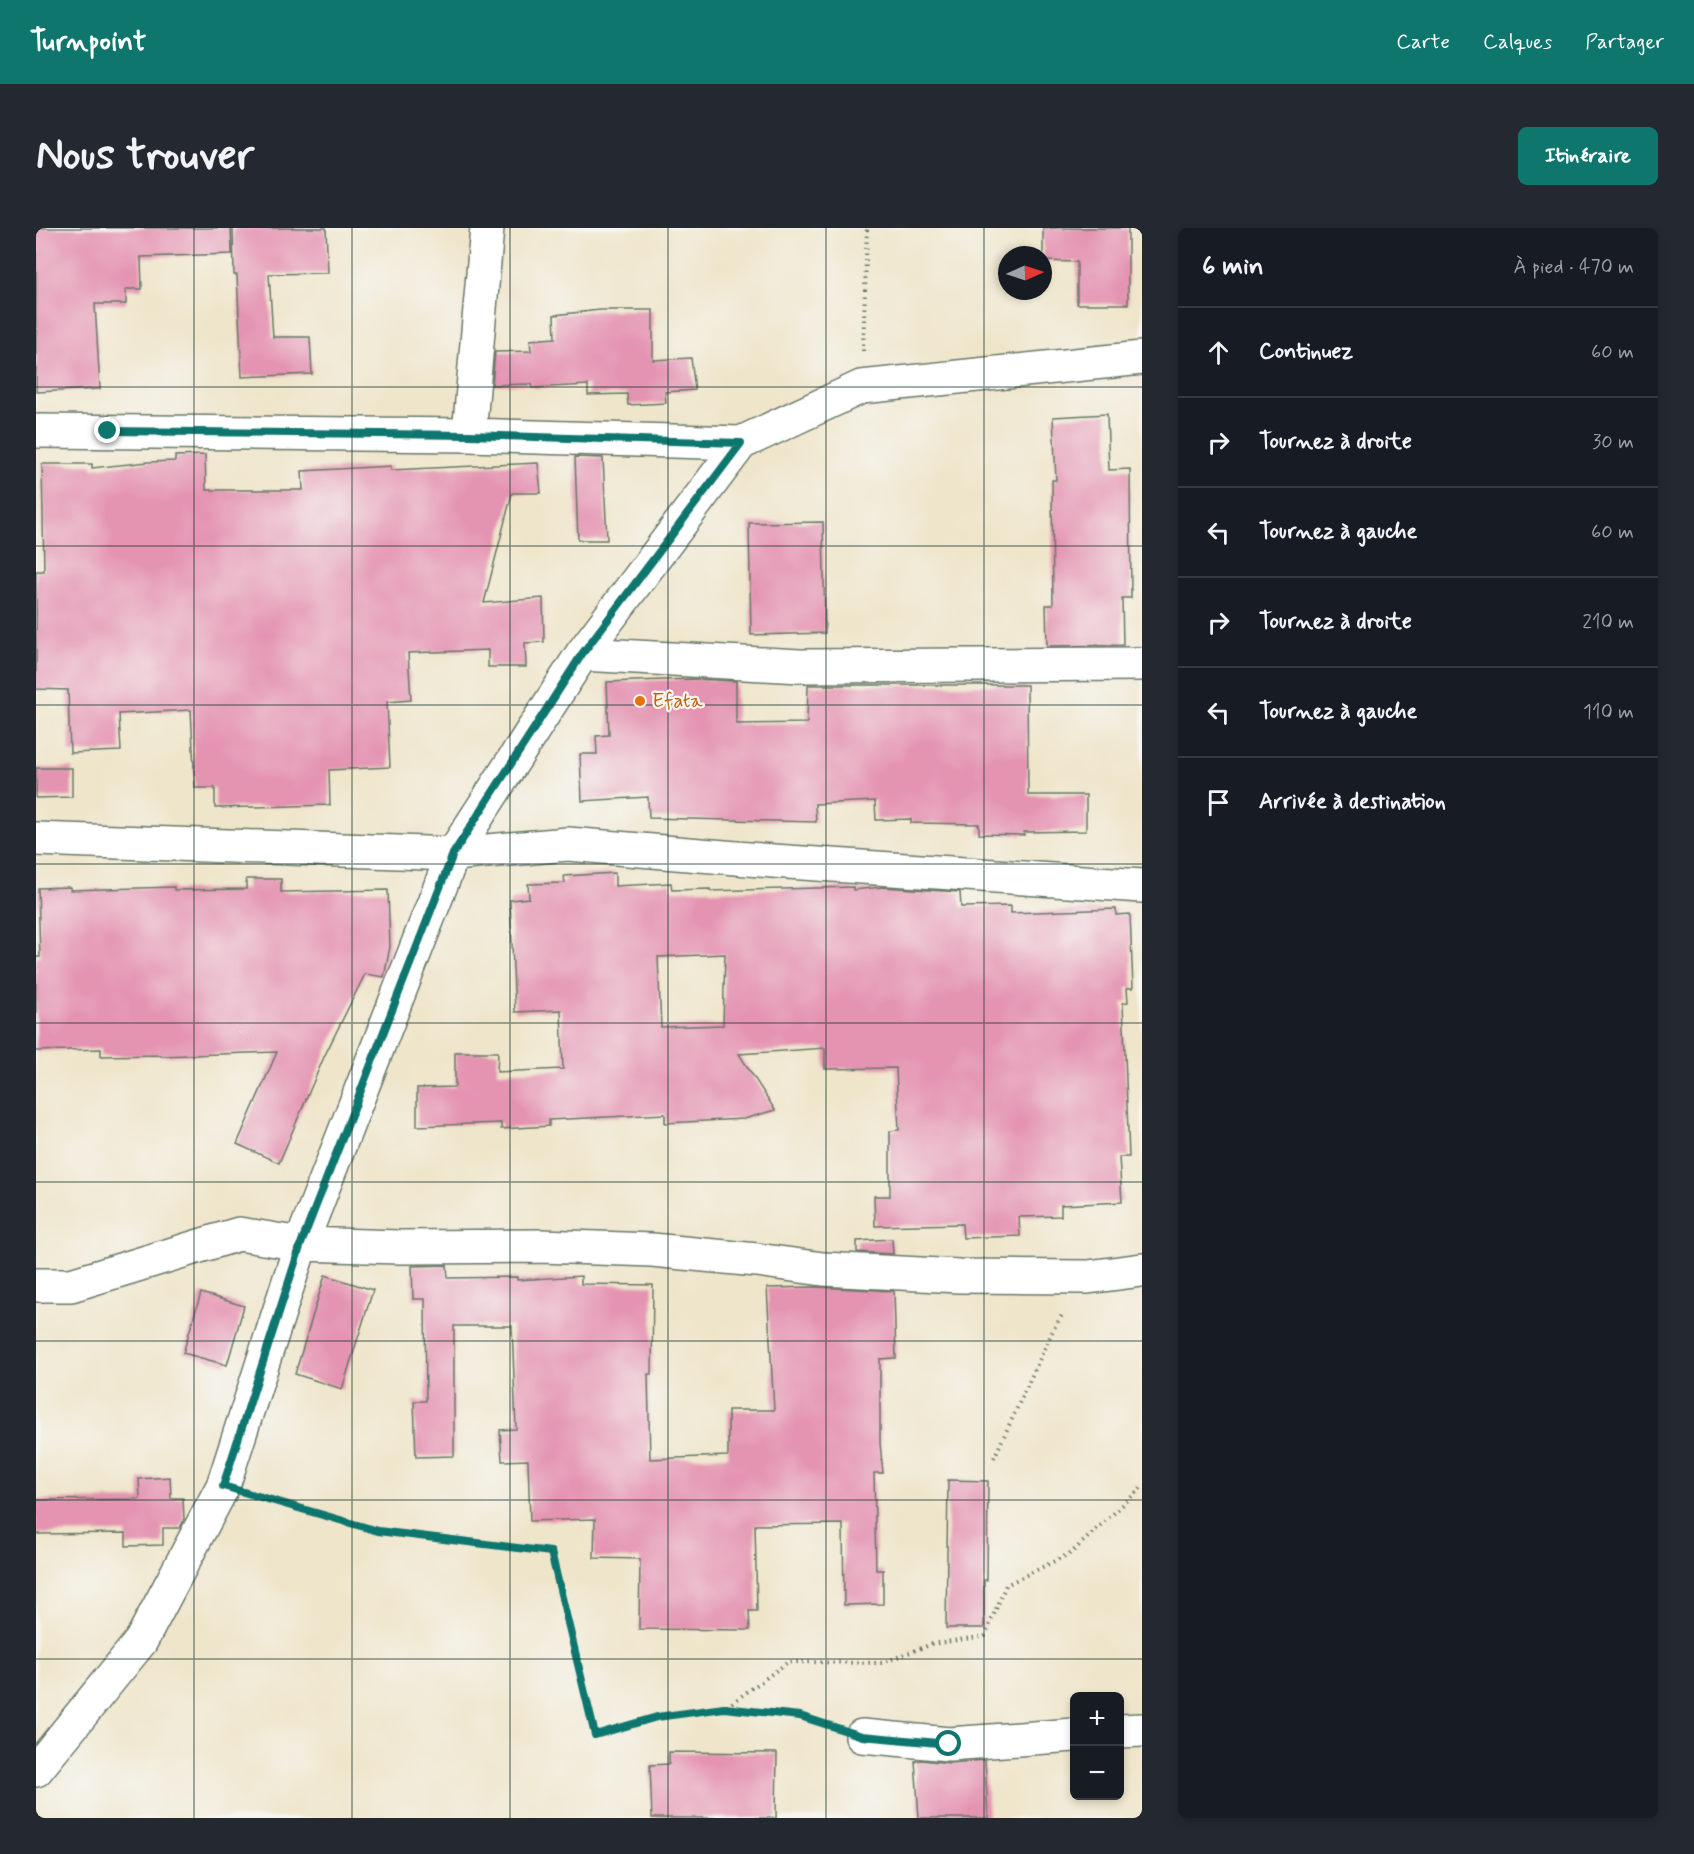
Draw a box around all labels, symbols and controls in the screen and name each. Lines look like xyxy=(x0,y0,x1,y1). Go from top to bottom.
text: Turnpoint xyxy=(30,24,146,61)
text: Carte xyxy=(1396,28,1450,56)
text: Calques xyxy=(1483,28,1552,56)
text: Partager xyxy=(1585,28,1664,56)
button: Itinéraire xyxy=(1518,127,1658,185)
text: Nous trouver xyxy=(36,129,254,184)
north arrow xyxy=(998,246,1052,300)
text: 6 min xyxy=(1202,250,1264,284)
text: À pied · 470 m xyxy=(1513,254,1634,281)
icon: ahead xyxy=(1202,336,1235,369)
text: Continuez xyxy=(1259,338,1353,366)
text: 60 m xyxy=(1591,339,1634,366)
route end xyxy=(94,417,120,443)
icon: right xyxy=(1202,426,1235,459)
text: Tournez à droite xyxy=(1259,428,1412,456)
text: 30 m xyxy=(1592,429,1634,456)
icon: left xyxy=(1202,516,1235,549)
text: Tournez à gauche xyxy=(1259,518,1417,546)
text: 60 m xyxy=(1591,519,1634,546)
icon: right xyxy=(1202,606,1235,639)
text: Tournez à droite xyxy=(1259,608,1412,636)
text: 210 m xyxy=(1582,609,1634,636)
place label: Efata xyxy=(652,687,703,715)
marker: Efata xyxy=(633,694,647,708)
icon: left xyxy=(1202,696,1235,729)
text: Tournez à gauche xyxy=(1259,698,1417,726)
text: 110 m xyxy=(1583,699,1634,726)
icon: arrive xyxy=(1202,786,1235,819)
text: Arrivée à destination xyxy=(1259,788,1446,816)
map controls xyxy=(1070,1692,1124,1800)
button: + xyxy=(1070,1692,1124,1746)
route start xyxy=(935,1730,961,1756)
button: − xyxy=(1070,1746,1124,1800)

